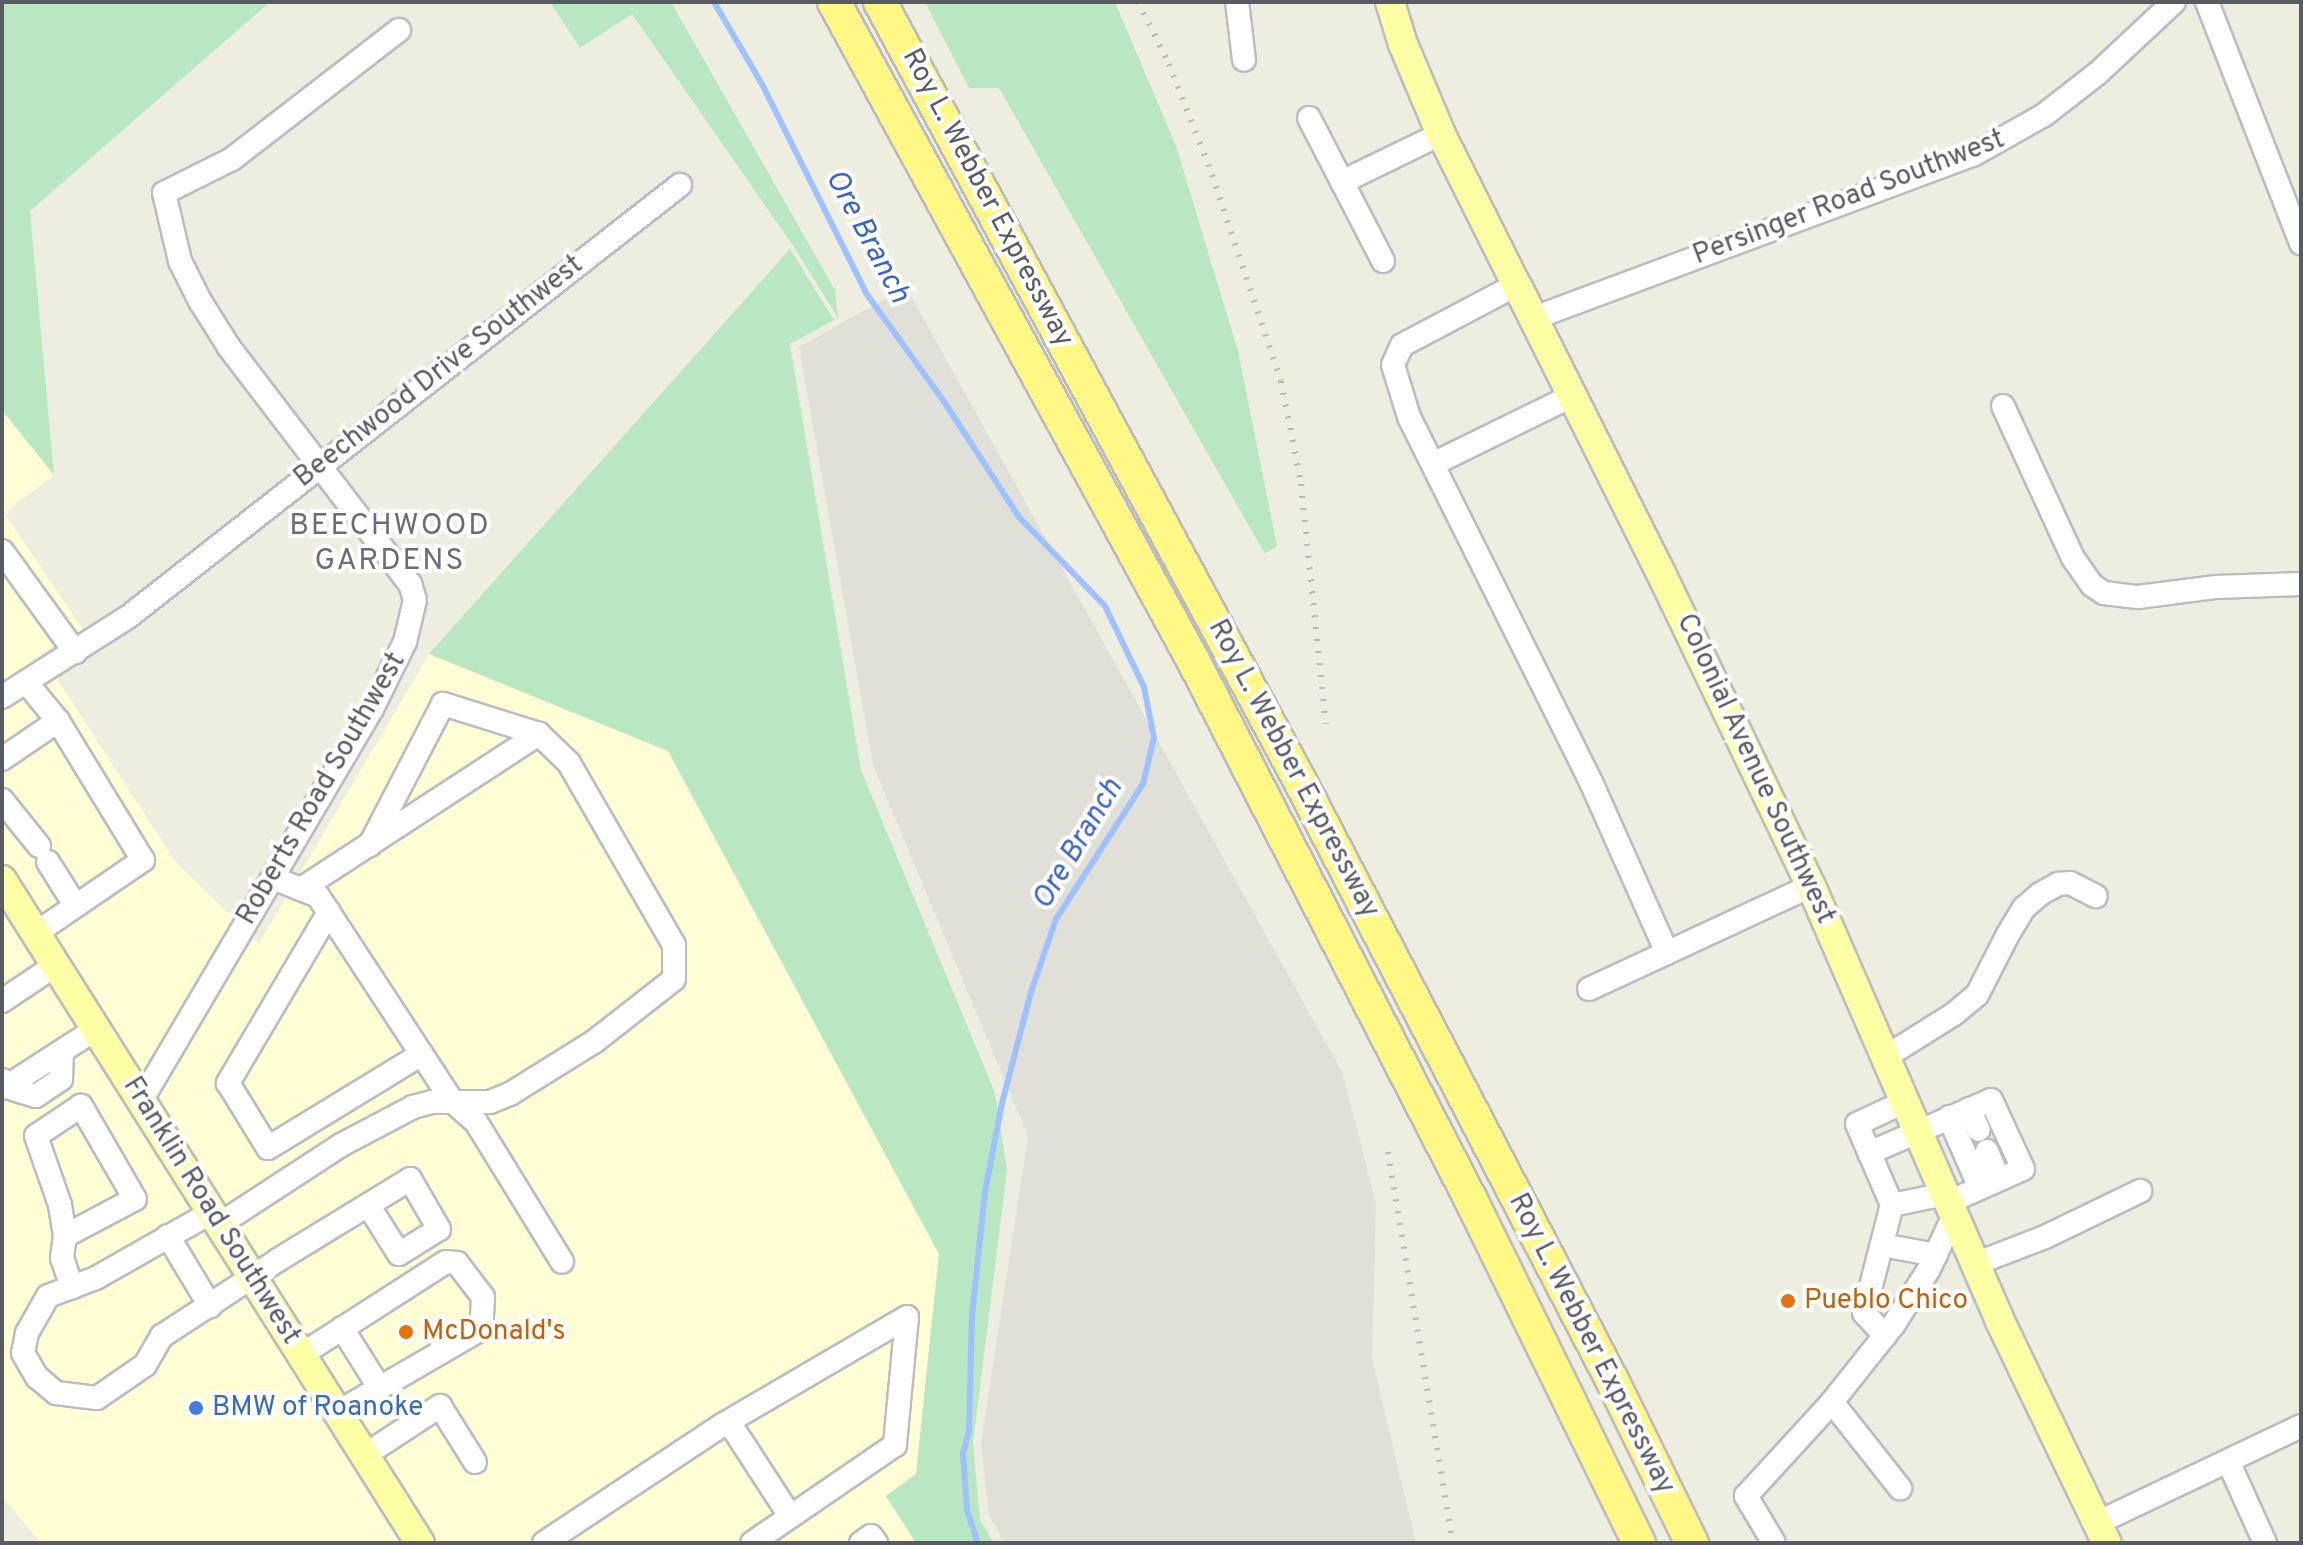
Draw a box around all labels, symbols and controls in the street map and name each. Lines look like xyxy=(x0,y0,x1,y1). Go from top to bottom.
street label: Roy L. Webber Expressway xyxy=(894,43,1080,353)
street label: Persinger Road Southwest xyxy=(1688,123,2010,273)
water label: Ore Branch xyxy=(816,164,916,310)
street label: Beechwood Drive Southwest xyxy=(288,249,590,495)
district label: BEECHWOOD GARDENS xyxy=(289,509,491,580)
street label: Colonial Avenue Southwest xyxy=(1668,608,1842,930)
street label: Roy L. Webber Expressway xyxy=(1200,614,1386,924)
street label: Roberts Road Southwest xyxy=(230,647,414,931)
water label: Ore Branch xyxy=(1026,773,1132,917)
street label: Franklin Road Southwest xyxy=(115,1071,307,1351)
street label: Roy L. Webber Expressway xyxy=(1500,1188,1682,1500)
place label: Pueblo Chico xyxy=(1804,1284,1968,1318)
marker: Pueblo Chico xyxy=(1779,1292,1797,1310)
place label: McDonald's xyxy=(422,1315,566,1349)
marker: McDonald's xyxy=(397,1323,415,1341)
place label: BMW of Roanoke xyxy=(212,1391,424,1425)
marker: BMW of Roanoke xyxy=(187,1399,205,1417)

